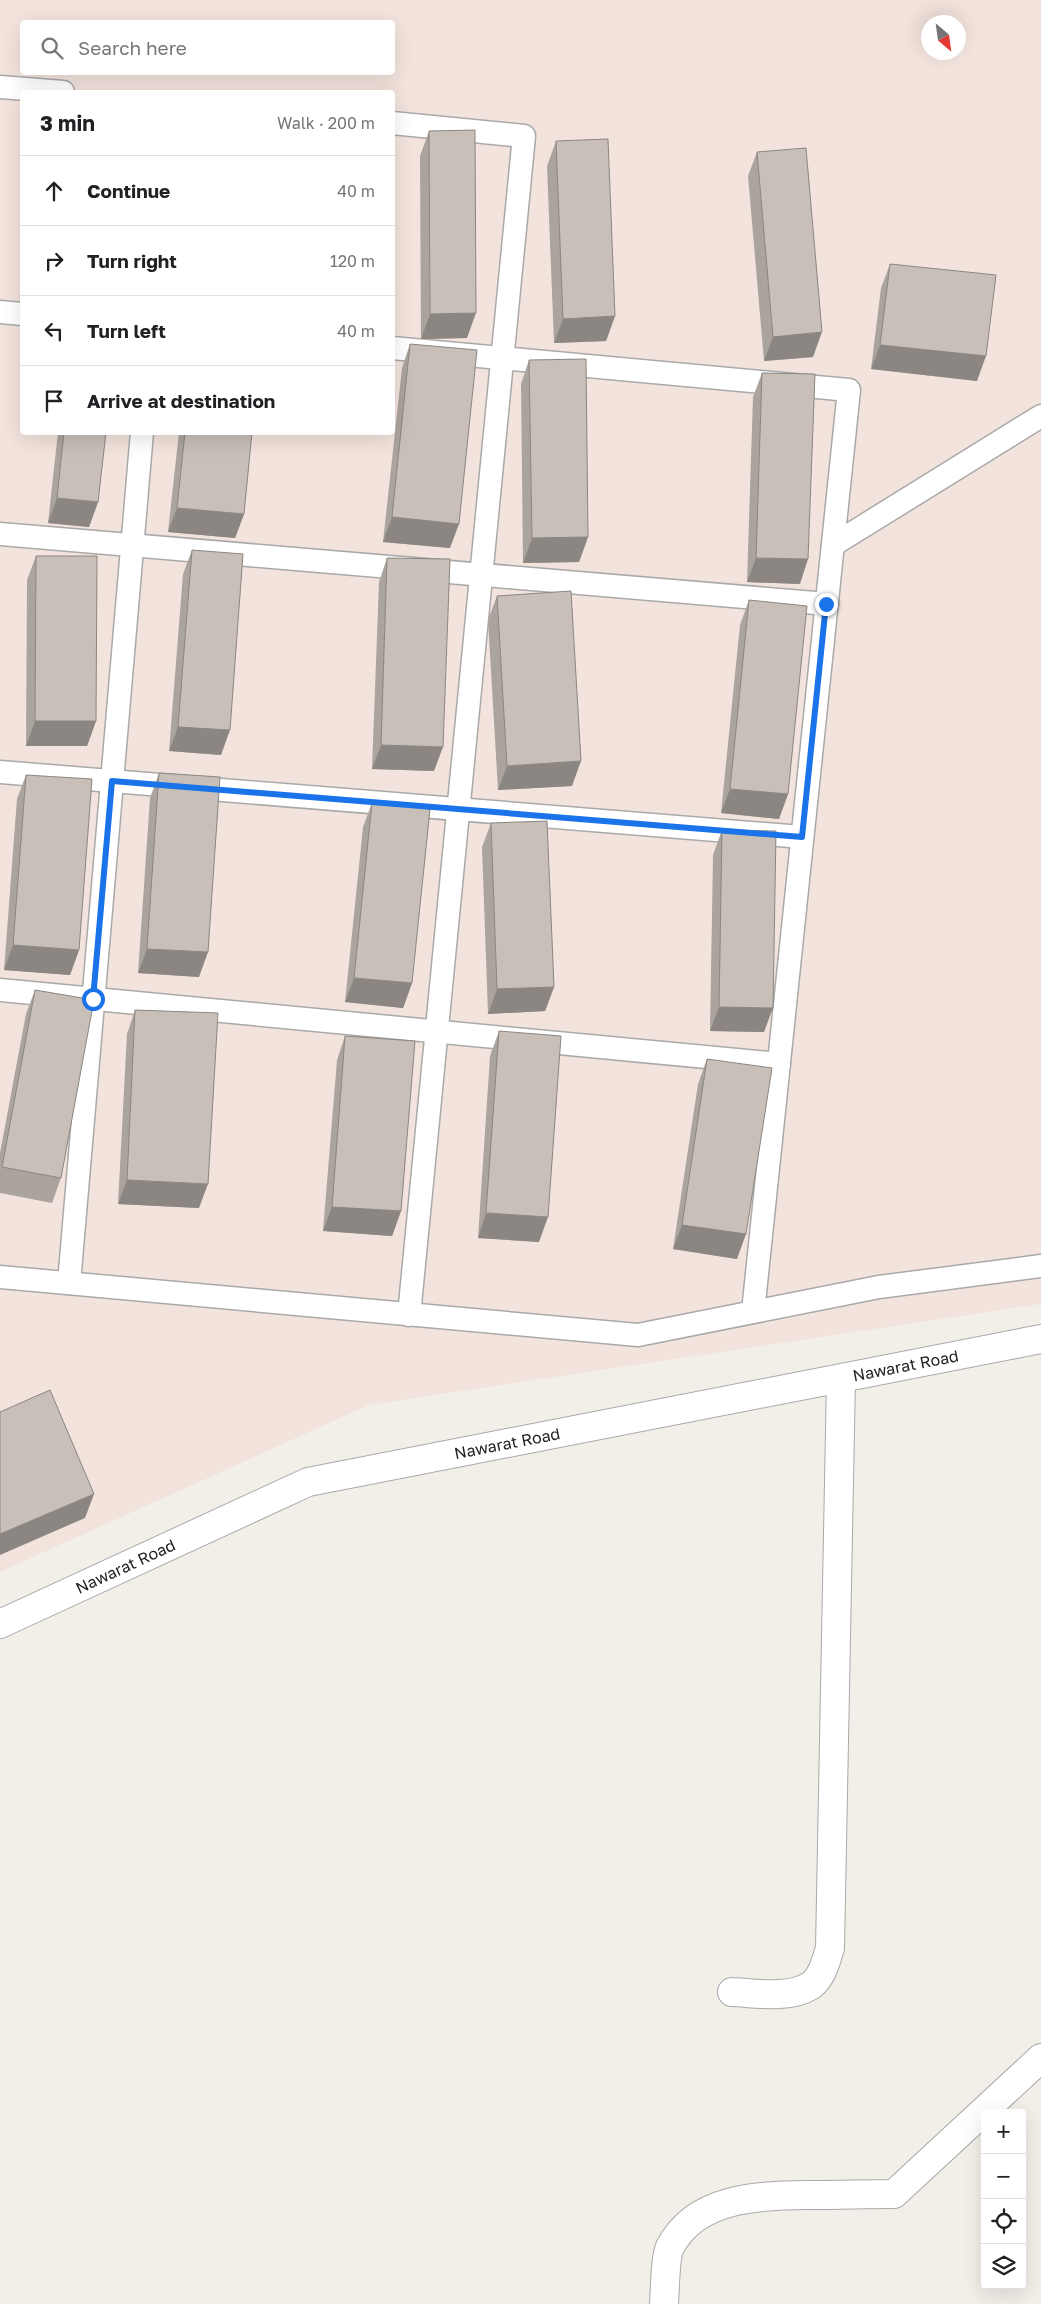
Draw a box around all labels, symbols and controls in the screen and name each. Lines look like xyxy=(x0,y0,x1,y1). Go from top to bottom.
north arrow xyxy=(921,15,966,60)
search box xyxy=(20,20,395,75)
icon: search xyxy=(38,34,66,62)
text: Search here xyxy=(78,36,187,59)
text: 3 min xyxy=(40,110,95,136)
text: Walk · 200 m xyxy=(277,113,375,133)
icon: ahead xyxy=(40,177,68,205)
text: Continue xyxy=(87,179,170,202)
text: 40 m xyxy=(337,181,375,201)
icon: right xyxy=(40,247,68,275)
text: Turn right xyxy=(87,249,177,272)
text: 120 m xyxy=(330,251,375,271)
icon: left xyxy=(40,317,68,345)
text: Turn left xyxy=(87,319,166,342)
text: 40 m xyxy=(337,321,375,341)
icon: arrive xyxy=(40,387,68,415)
text: Arrive at destination xyxy=(87,389,275,412)
route end xyxy=(815,593,838,616)
route start xyxy=(82,988,105,1011)
street label: Nawarat Road xyxy=(851,1345,960,1386)
street label: Nawarat Road xyxy=(452,1423,562,1463)
street label: Nawarat Road xyxy=(72,1535,178,1598)
map controls xyxy=(981,2109,1026,2289)
button: + xyxy=(981,2109,1026,2154)
button: − xyxy=(981,2154,1026,2199)
button: locate xyxy=(981,2199,1026,2244)
button: layers xyxy=(981,2244,1026,2289)

